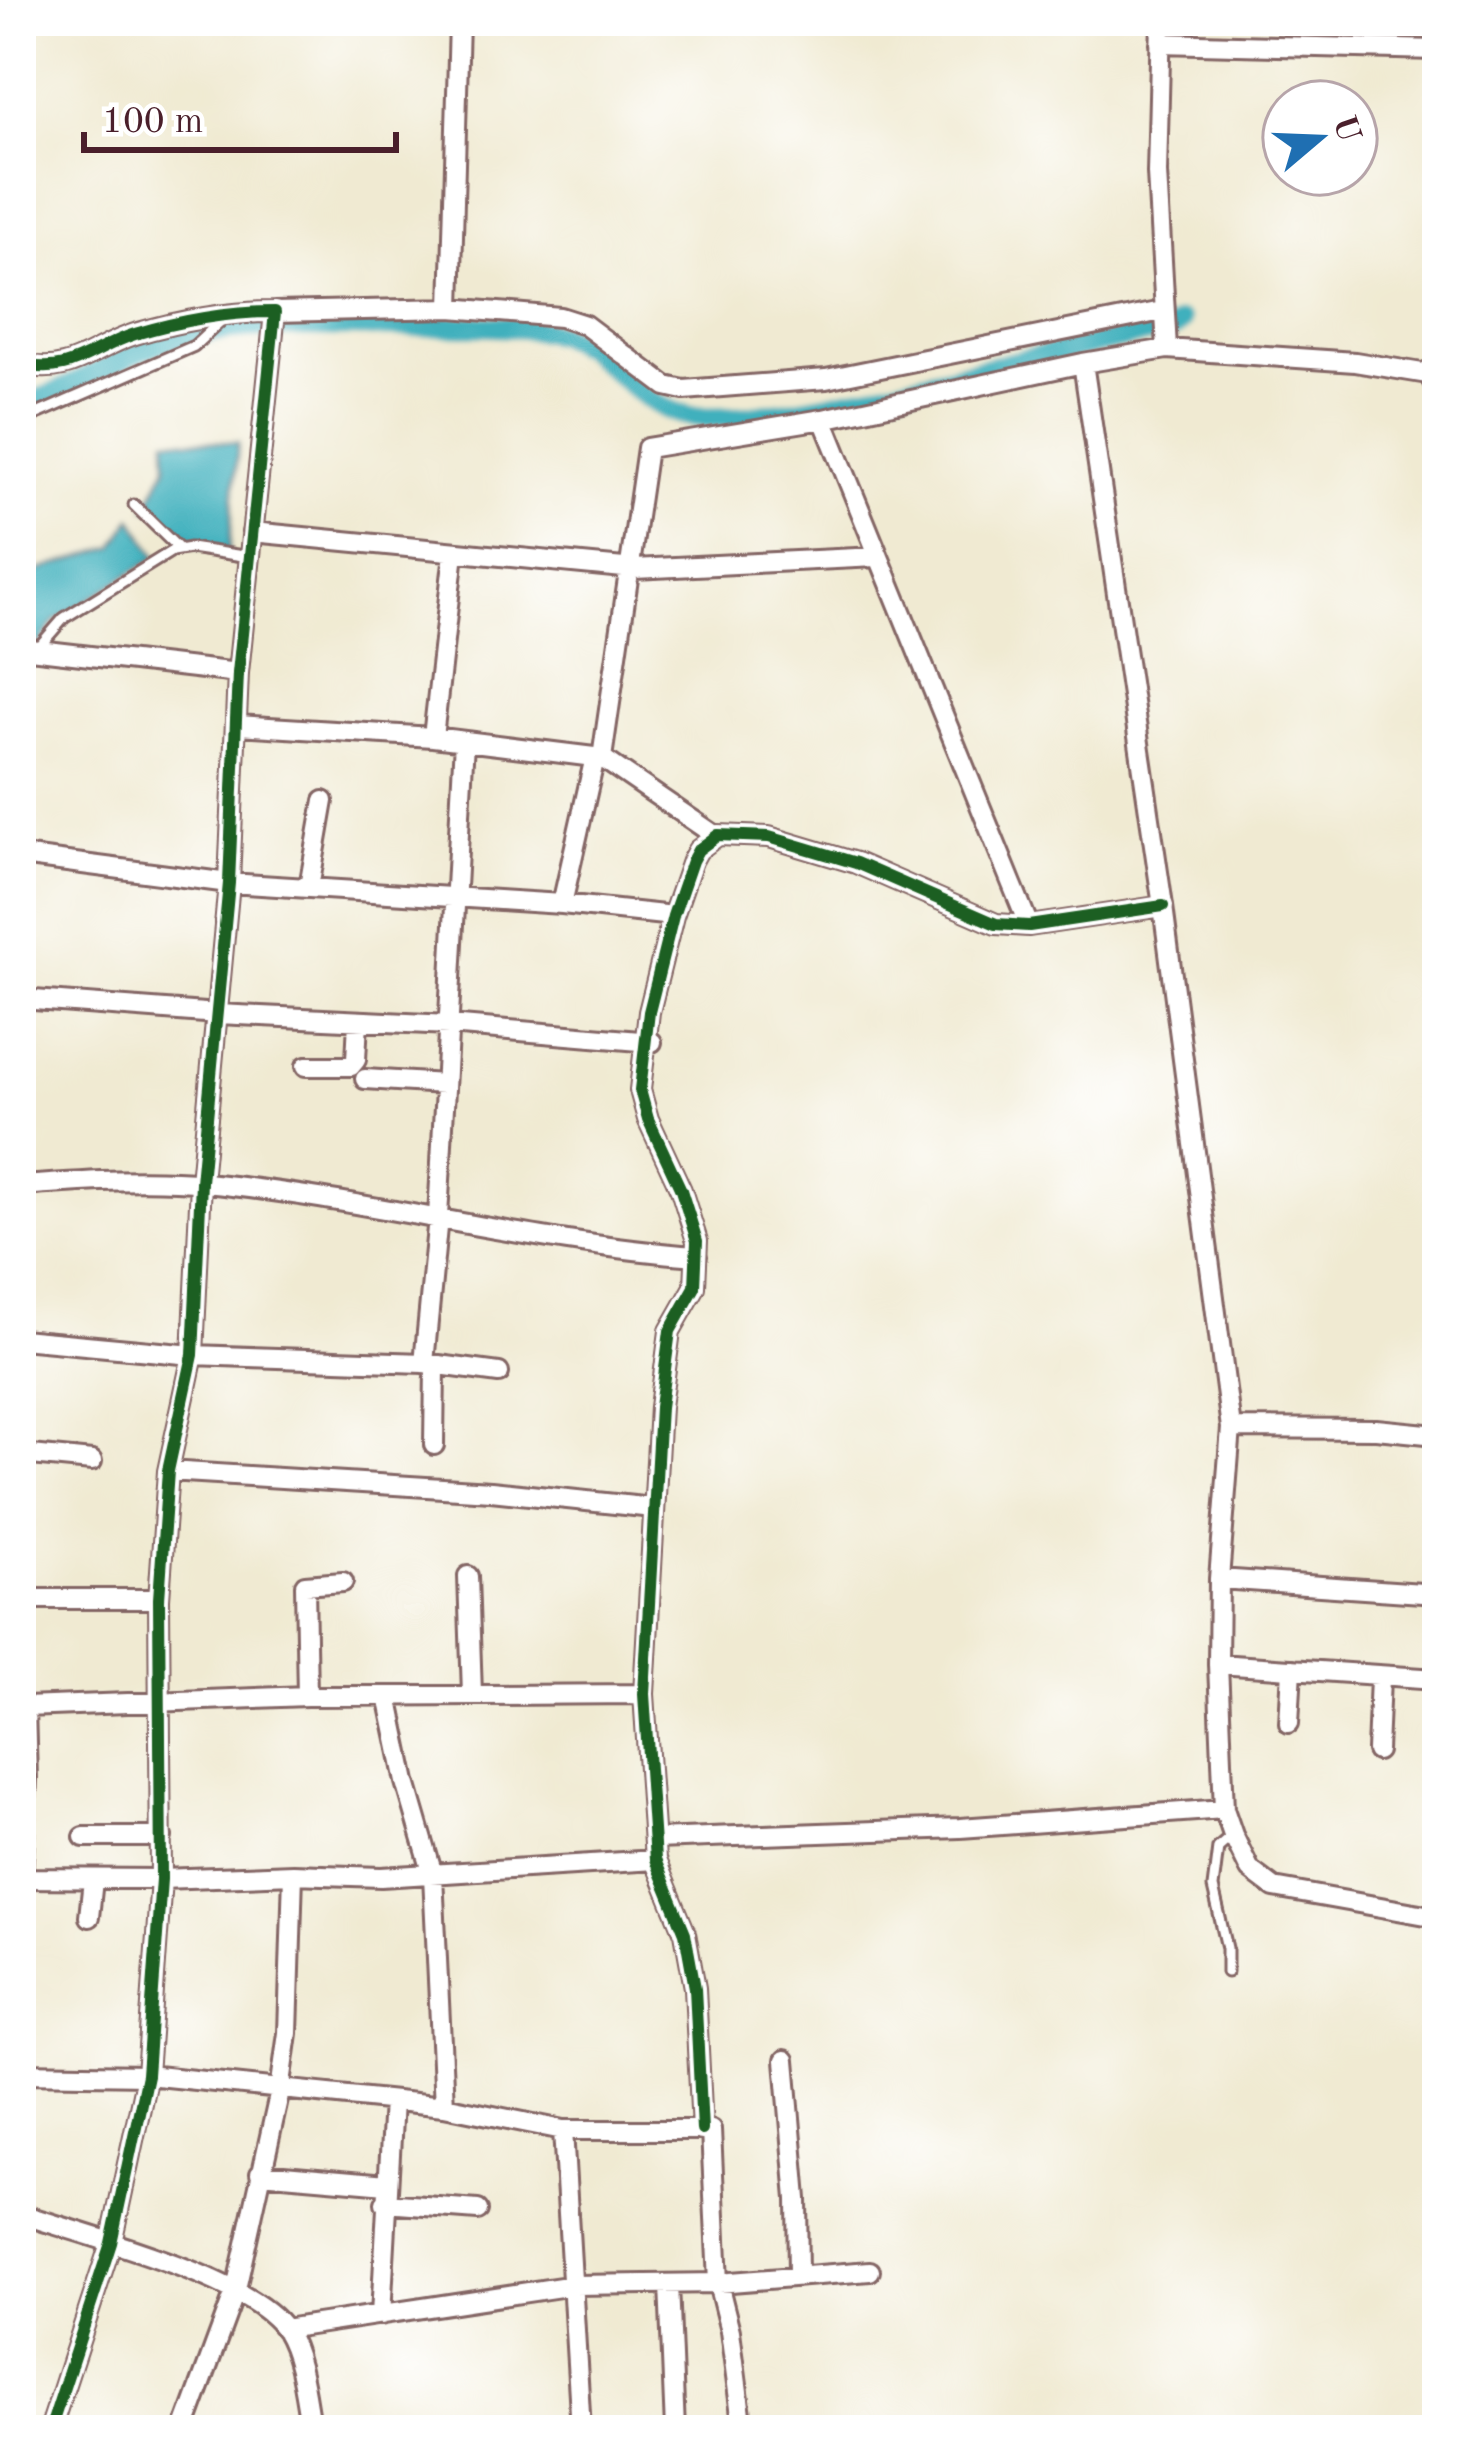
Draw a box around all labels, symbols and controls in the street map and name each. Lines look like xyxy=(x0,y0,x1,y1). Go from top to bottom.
scale bar xyxy=(84,78,396,152)
north arrow xyxy=(1260,78,1380,198)
text: 100 m xyxy=(102,105,203,141)
text: U xyxy=(1325,112,1365,147)

